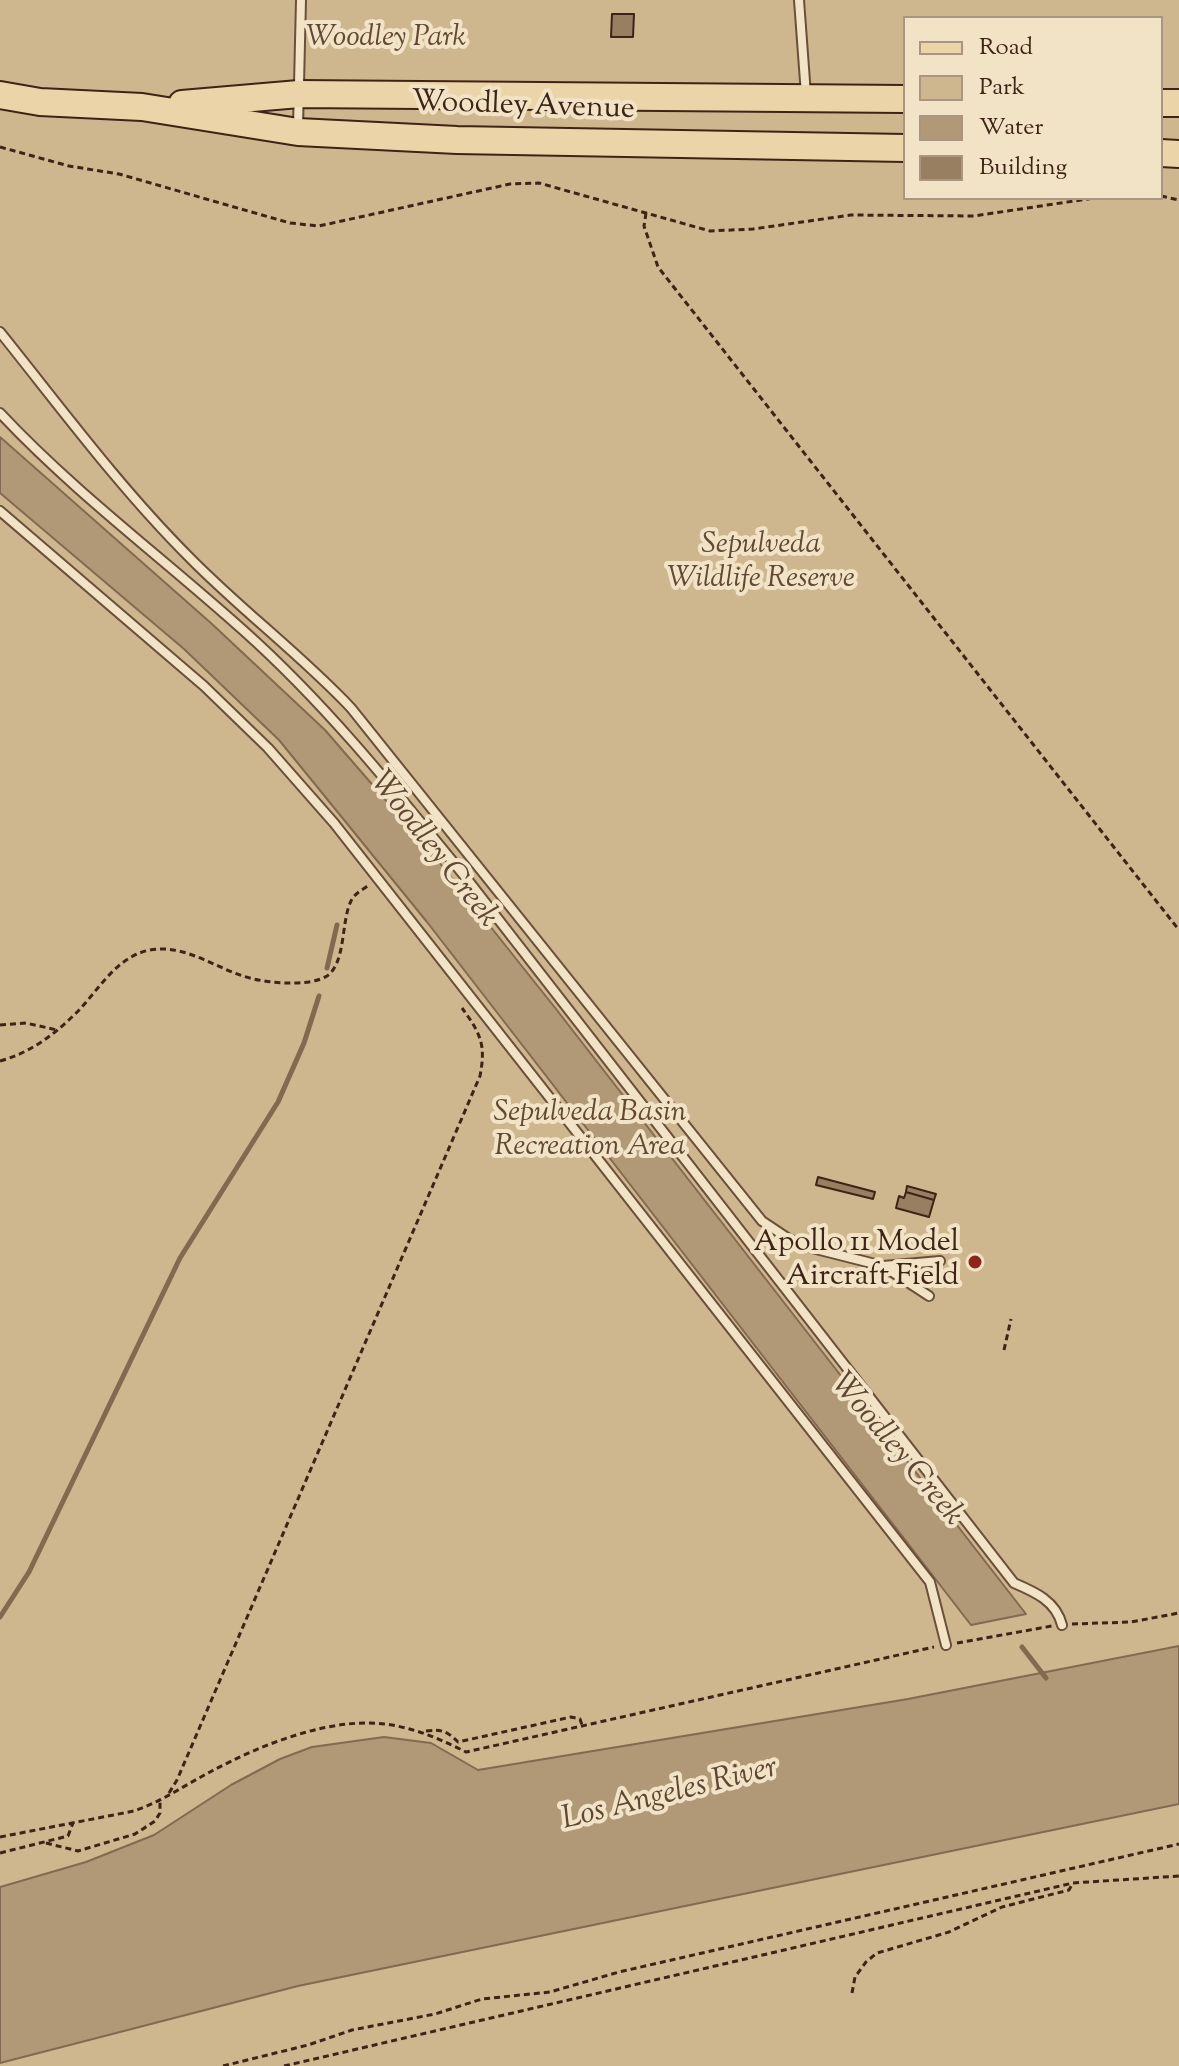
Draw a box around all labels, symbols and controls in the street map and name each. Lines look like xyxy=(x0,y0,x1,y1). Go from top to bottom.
legend xyxy=(903,16,1163,200)
park label: Woodley Park xyxy=(306,22,466,58)
text: Road xyxy=(979,31,1033,65)
text: Park xyxy=(979,71,1025,105)
street label: Woodley Avenue xyxy=(411,86,635,130)
text: Water xyxy=(979,111,1043,145)
text: Building xyxy=(979,151,1067,185)
park label: Sepulveda Wildlife Reserve xyxy=(667,529,855,600)
water label: Woodley Creek xyxy=(359,765,505,937)
park label: Sepulveda Basin Recreation Area xyxy=(493,1097,687,1168)
place label: Apollo 11 Model Aircraft Field xyxy=(754,1227,959,1298)
marker: Apollo 11 Model Aircraft Field xyxy=(966,1253,984,1271)
water label: Woodley Creek xyxy=(820,1367,970,1535)
water label: Los Angeles River xyxy=(558,1751,782,1841)

